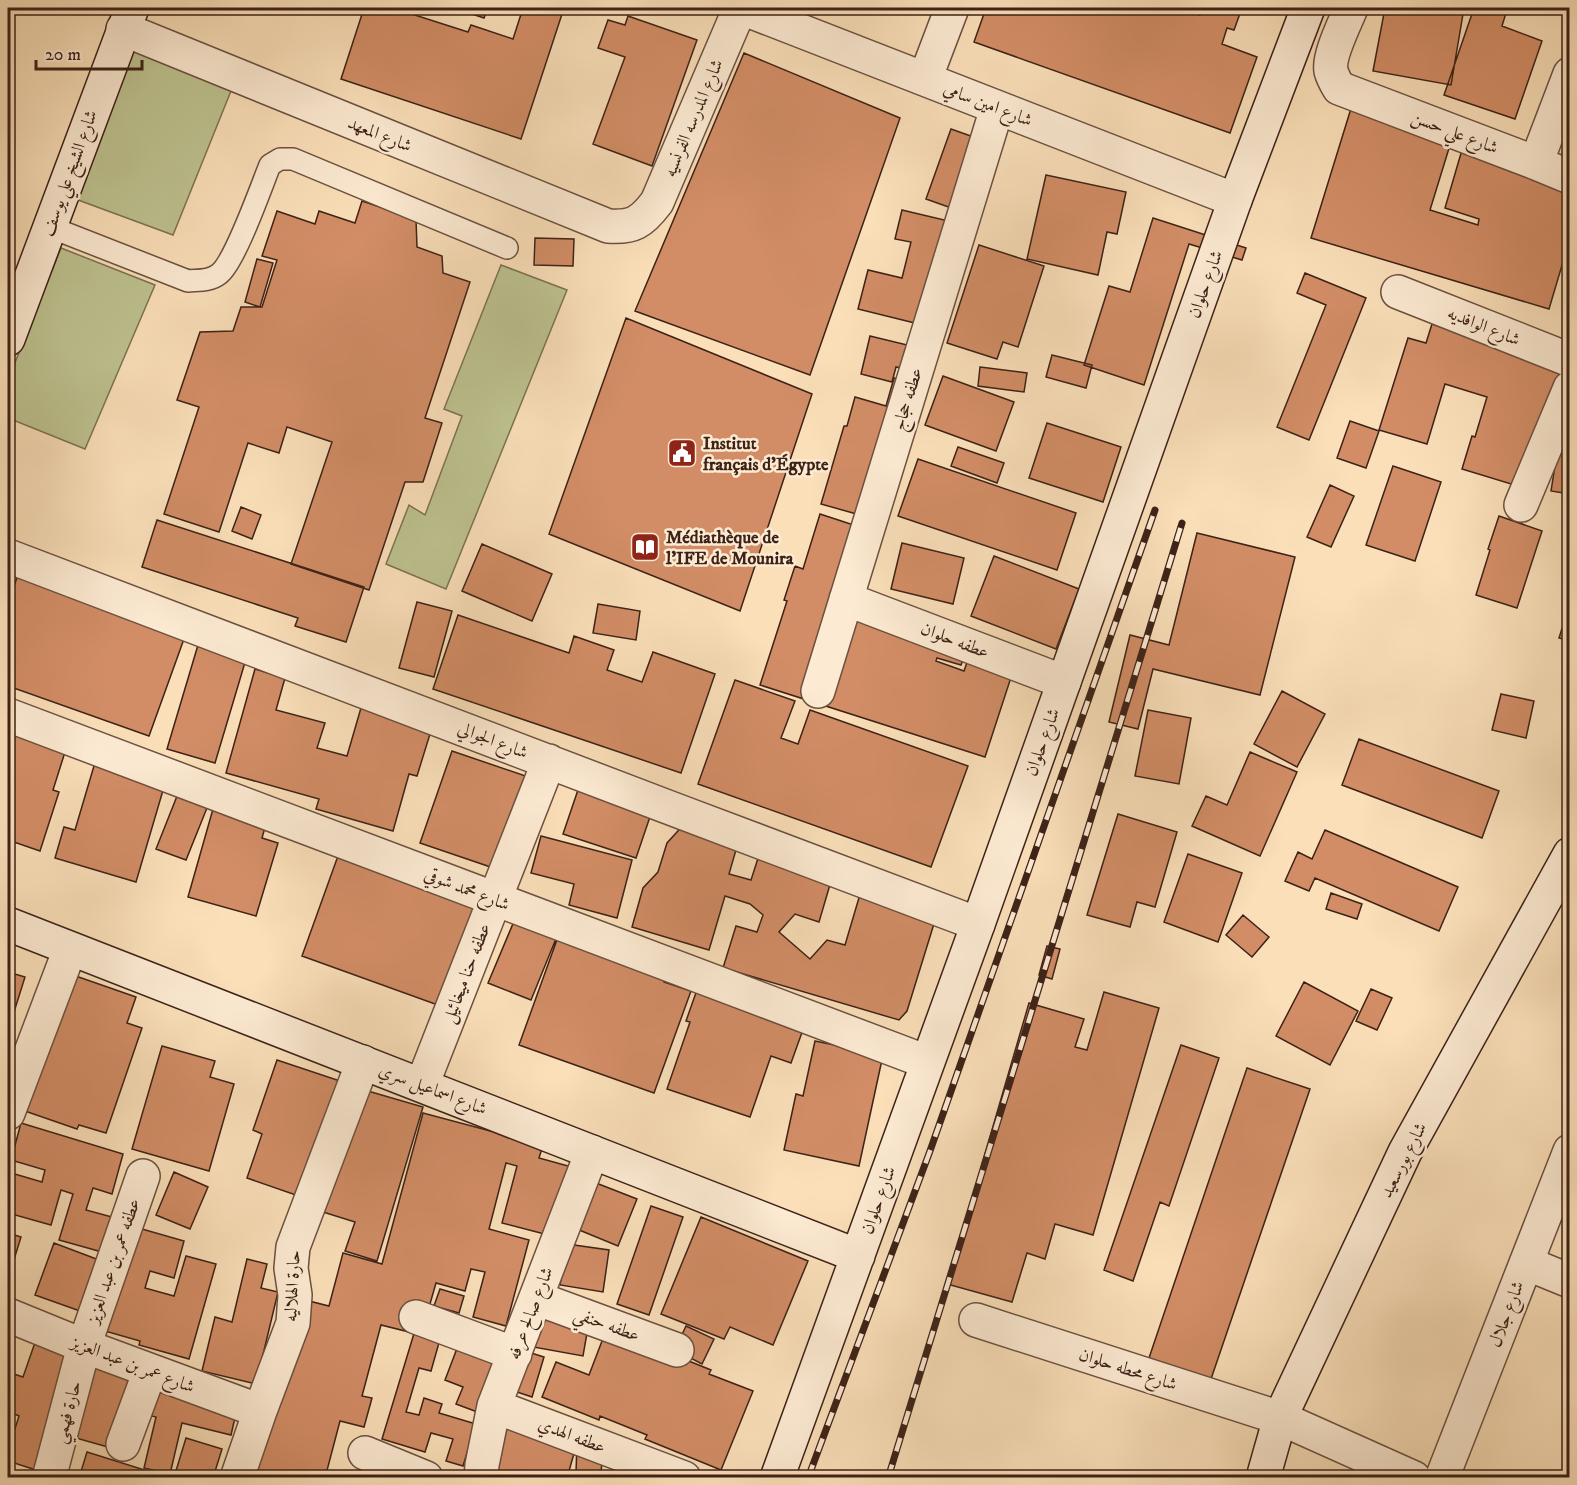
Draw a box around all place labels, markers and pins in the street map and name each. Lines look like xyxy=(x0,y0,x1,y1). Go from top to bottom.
place label: Institut français d'Égypte xyxy=(702,433,829,476)
public building icon: Institut français d'Égypte xyxy=(666,437,698,469)
place label: Médiathèque de l’IFE de Mounira xyxy=(665,527,794,570)
library icon: Médiathèque de l’IFE de Mounira xyxy=(629,531,661,563)

